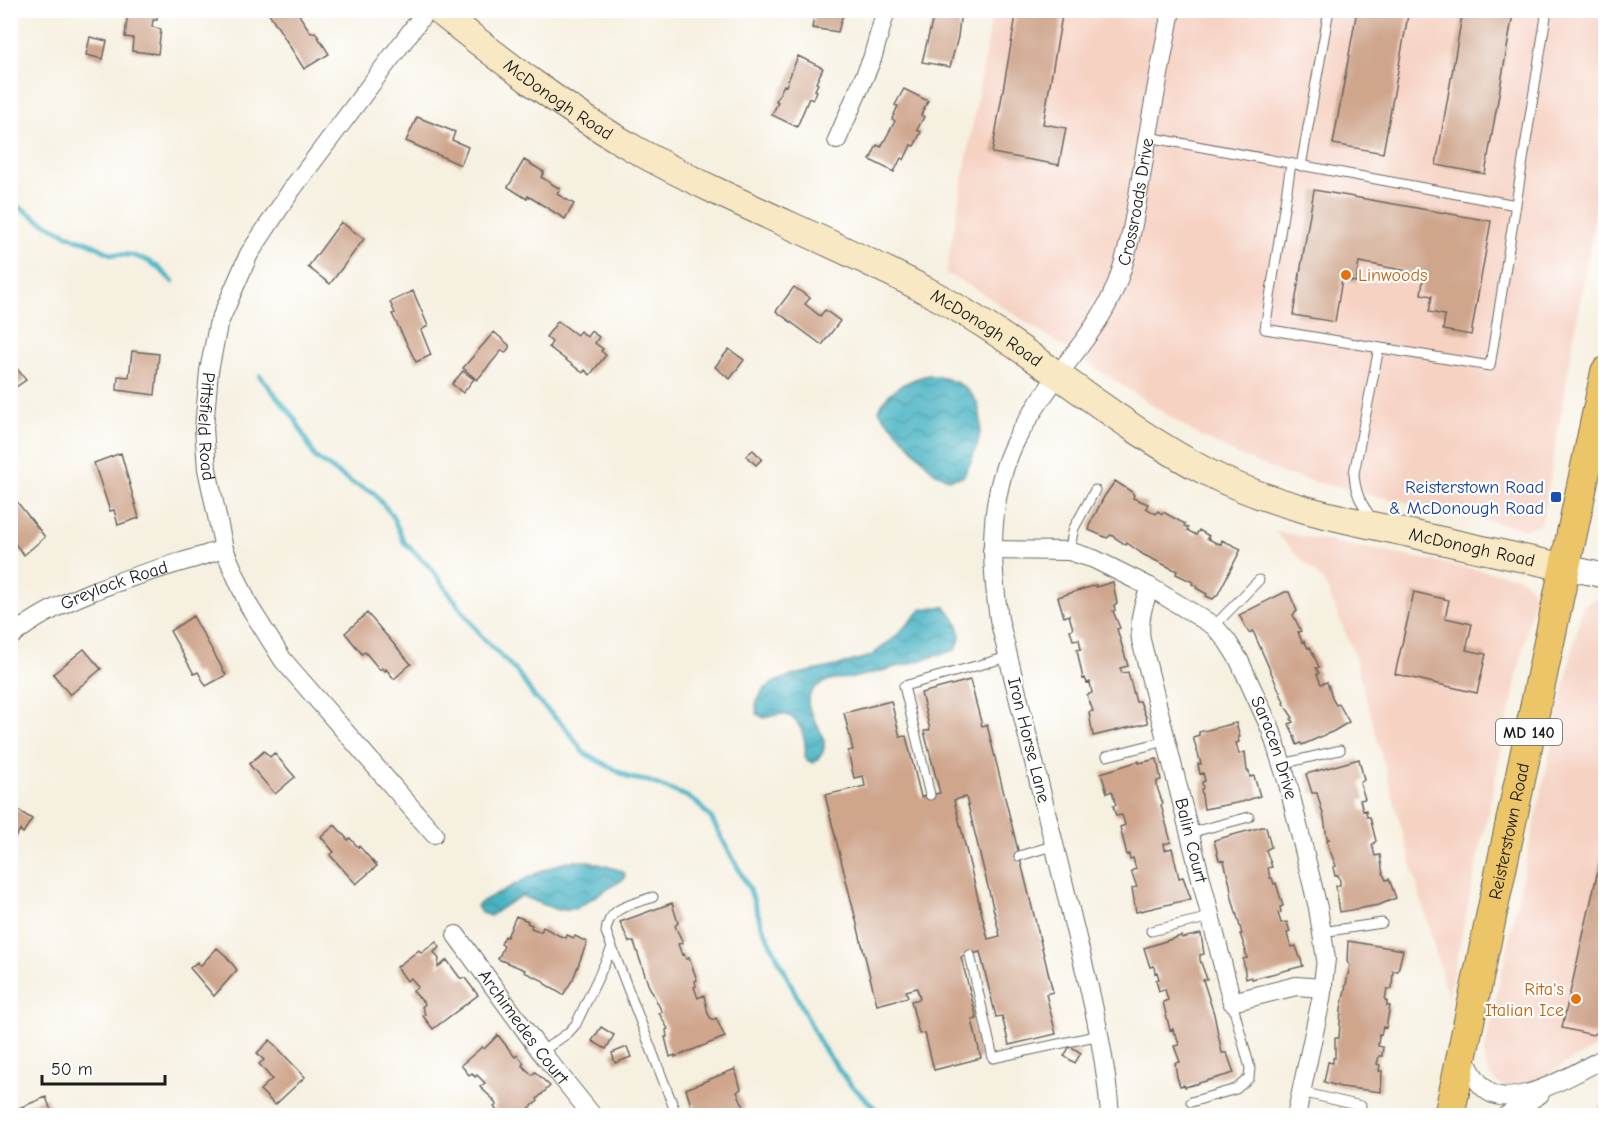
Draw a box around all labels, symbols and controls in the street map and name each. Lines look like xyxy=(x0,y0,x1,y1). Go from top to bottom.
street label: McDonogh Road xyxy=(499,55,617,145)
street label: Crossroads Drive xyxy=(1113,136,1158,268)
place label: Linwoods xyxy=(1358,265,1428,286)
marker: Linwoods xyxy=(1339,268,1353,282)
street label: McDonogh Road xyxy=(927,285,1046,372)
street label: Pittsfield Road xyxy=(193,371,219,483)
place label: Reisterstown Road & McDonough Road xyxy=(1389,477,1544,519)
marker: Reisterstown Road & McDonough Road xyxy=(1549,490,1563,504)
street label: McDonogh Road xyxy=(1407,524,1537,572)
street label: Greylock Road xyxy=(57,557,170,615)
street label: Iron Horse Lane xyxy=(1003,675,1054,805)
street label: Saracen Drive xyxy=(1246,693,1301,801)
road number: MD 140 xyxy=(1496,719,1562,745)
street label: Reisterstown Road xyxy=(1485,761,1534,902)
street label: Balin Court xyxy=(1170,796,1212,886)
street label: Archimedes Court xyxy=(474,966,573,1089)
place label: Rita's Italian Ice xyxy=(1485,979,1564,1021)
marker: Rita's Italian Ice xyxy=(1569,992,1583,1006)
scale bar xyxy=(42,1048,165,1086)
text: 50 m xyxy=(51,1059,93,1080)

